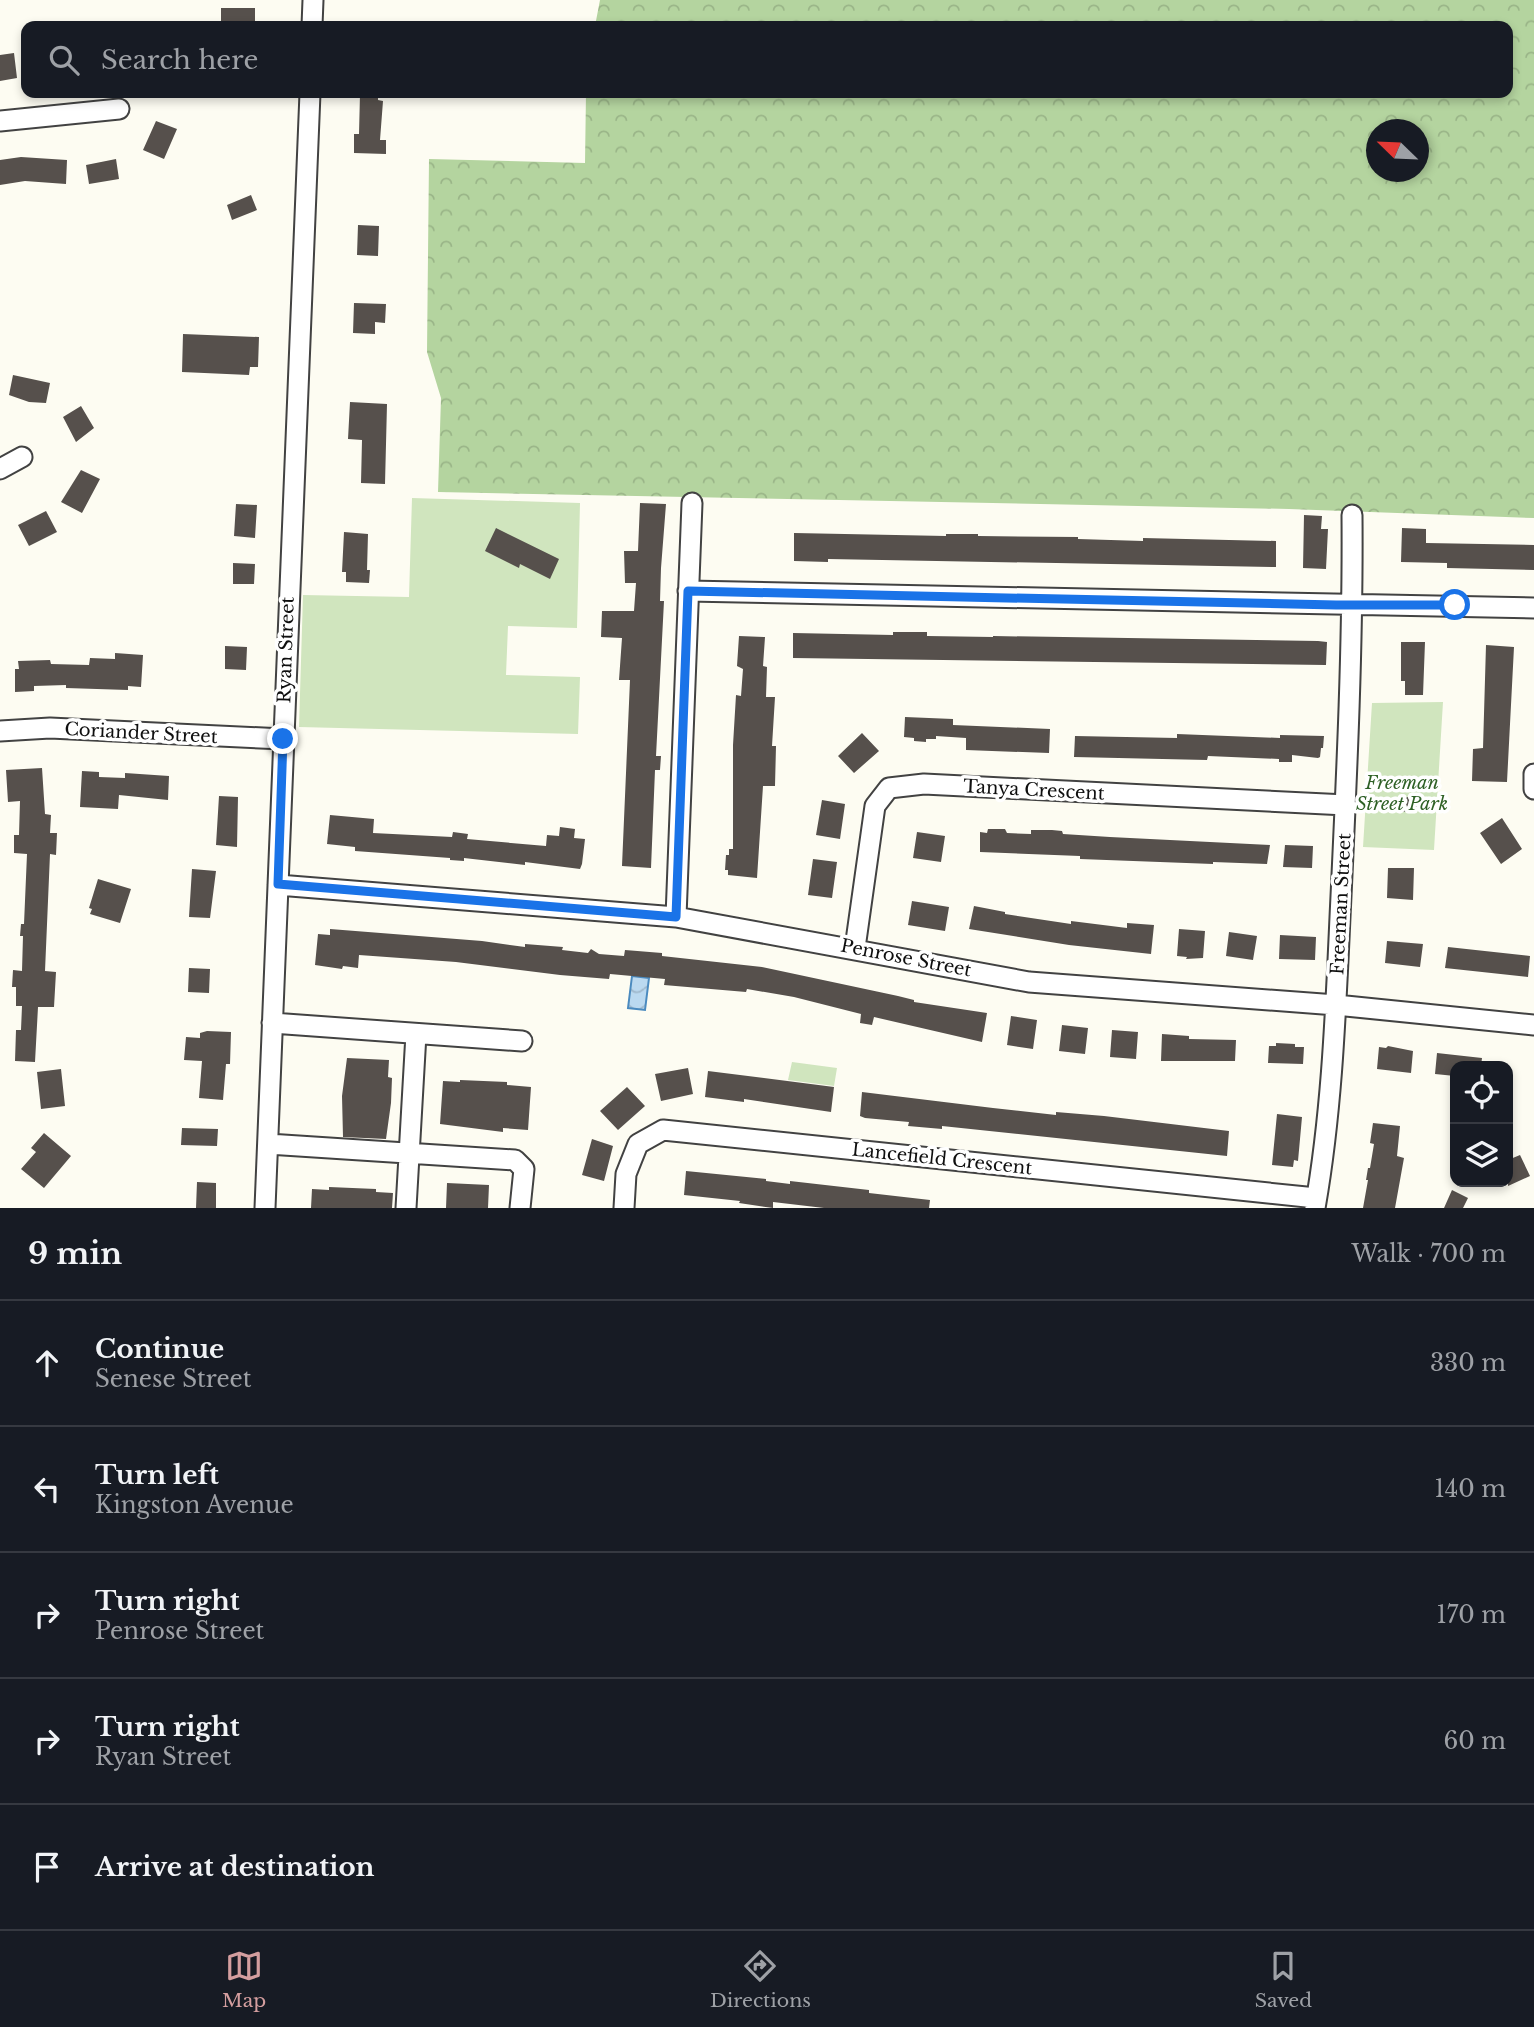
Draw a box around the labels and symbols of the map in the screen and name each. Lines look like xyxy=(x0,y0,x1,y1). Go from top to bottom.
north arrow xyxy=(1366,119,1429,182)
route start xyxy=(1439,589,1470,620)
street label: Ryan Street xyxy=(273,596,299,704)
street label: Coriander Street xyxy=(64,718,218,748)
route end xyxy=(267,723,298,754)
park label: Freeman Street Park xyxy=(1356,772,1448,815)
street label: Tanya Crescent xyxy=(963,775,1105,805)
street label: Freeman Street xyxy=(1326,832,1356,975)
street label: Penrose Street xyxy=(839,935,973,981)
street label: Lancefield Crescent xyxy=(851,1139,1033,1179)

